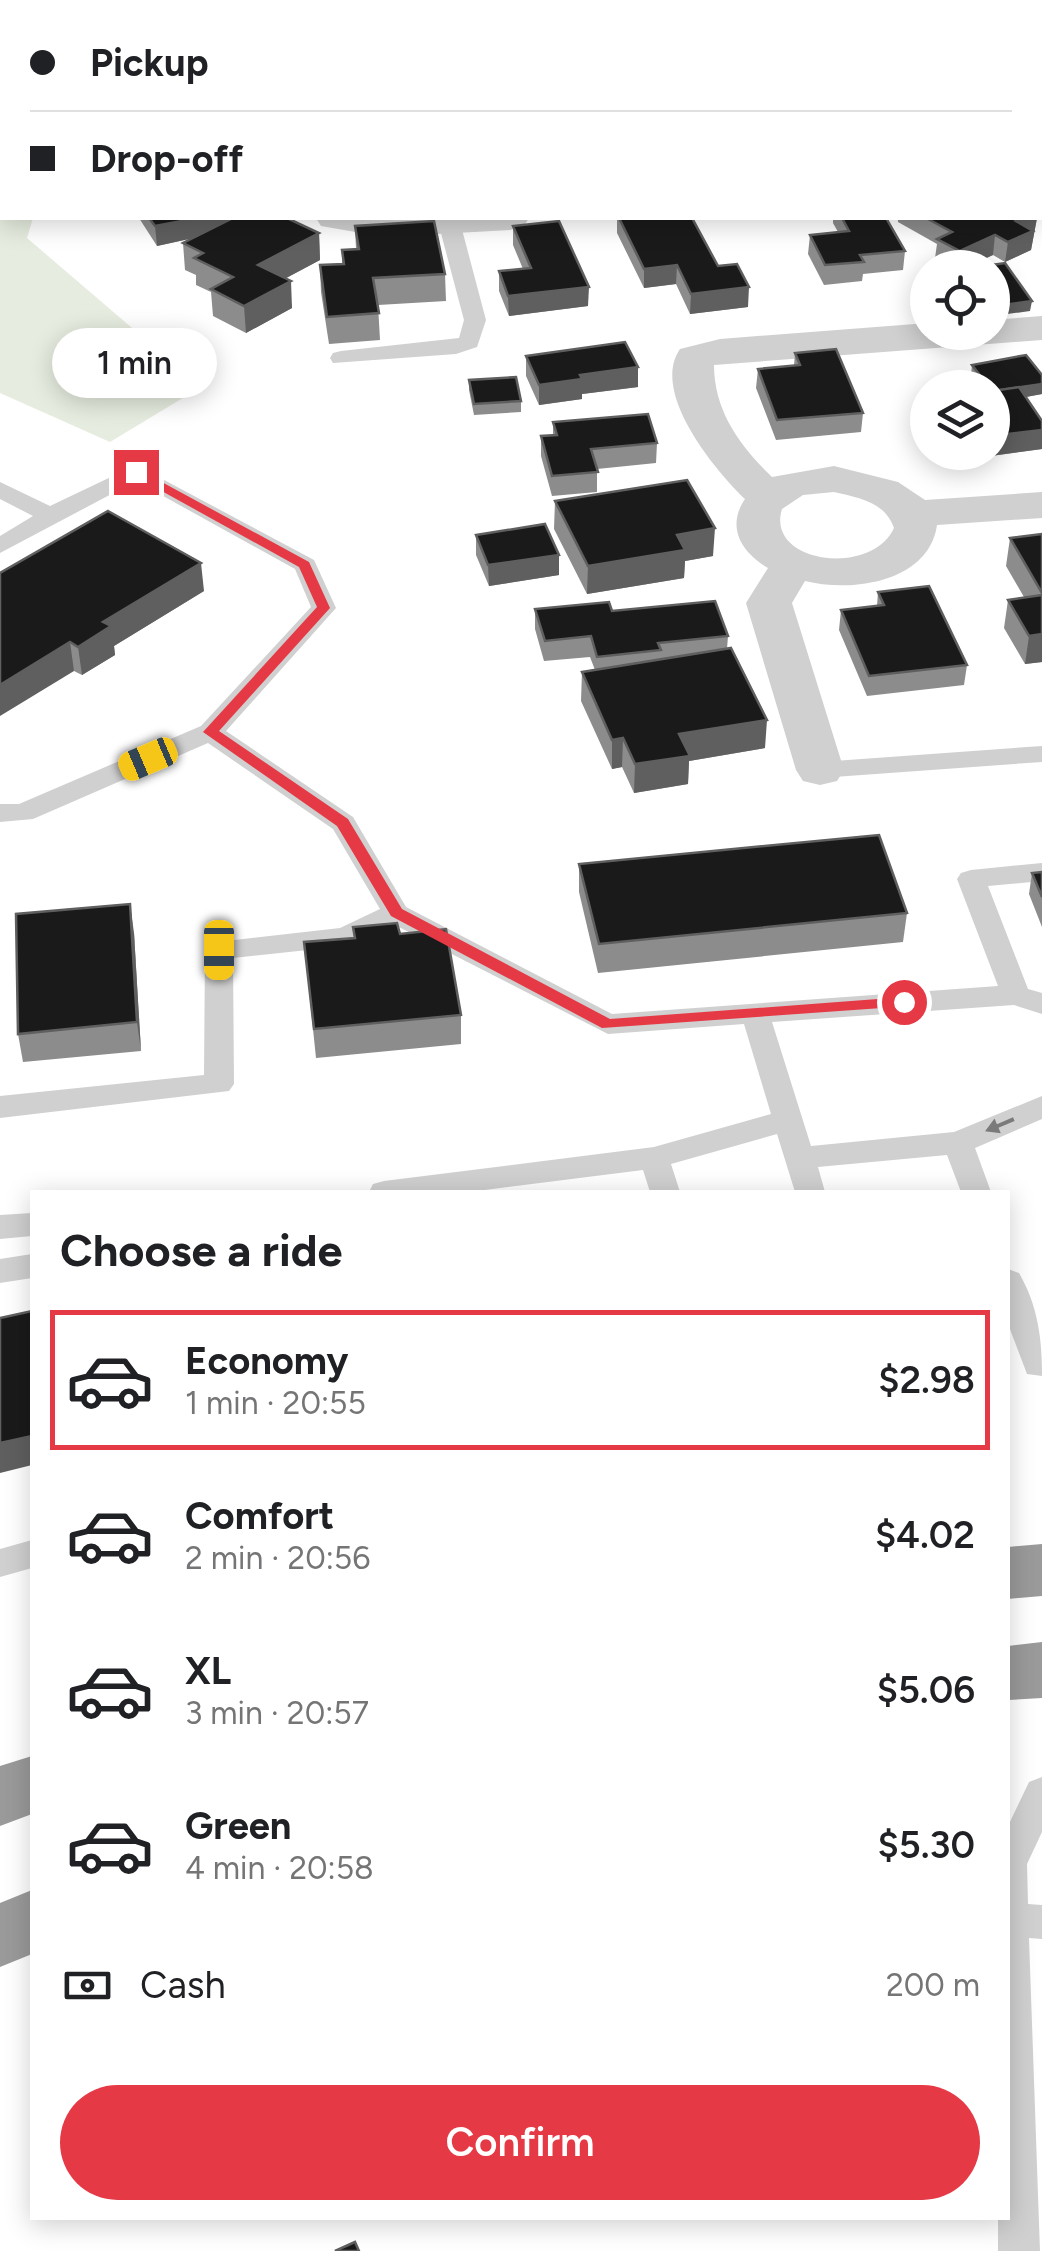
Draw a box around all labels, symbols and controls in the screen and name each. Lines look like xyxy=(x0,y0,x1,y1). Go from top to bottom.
text: Pickup xyxy=(90,40,208,86)
text: Drop-off xyxy=(90,136,243,182)
map controls xyxy=(910,250,1010,470)
button: locate xyxy=(910,250,1010,350)
callout: 1 min xyxy=(54,327,218,397)
text: 1 min xyxy=(97,344,172,382)
button: layers xyxy=(910,370,1010,470)
route end xyxy=(114,450,159,495)
car xyxy=(115,733,181,785)
car xyxy=(204,920,234,980)
route start xyxy=(882,980,927,1025)
one-way arrow xyxy=(985,1117,1015,1133)
text: Choose a ride xyxy=(60,1223,342,1277)
icon: car xyxy=(65,1335,155,1425)
text: Economy xyxy=(185,1338,348,1384)
text: $2.98 xyxy=(878,1357,975,1403)
text: 1 min · 20:55 xyxy=(185,1384,366,1422)
icon: car xyxy=(65,1490,155,1580)
text: Comfort xyxy=(185,1493,334,1539)
text: $4.02 xyxy=(875,1512,975,1558)
text: 2 min · 20:56 xyxy=(185,1539,370,1577)
icon: car xyxy=(65,1645,155,1735)
text: XL xyxy=(185,1648,231,1694)
text: $5.06 xyxy=(877,1667,975,1713)
text: 3 min · 20:57 xyxy=(185,1694,369,1732)
icon: car xyxy=(65,1800,155,1890)
text: Green xyxy=(185,1803,291,1849)
text: $5.30 xyxy=(878,1822,975,1868)
text: 4 min · 20:58 xyxy=(185,1849,374,1887)
icon: cash xyxy=(60,1958,115,2013)
text: Cash xyxy=(140,1962,226,2008)
text: 200 m xyxy=(886,1966,980,2004)
button: Confirm xyxy=(60,2085,980,2200)

